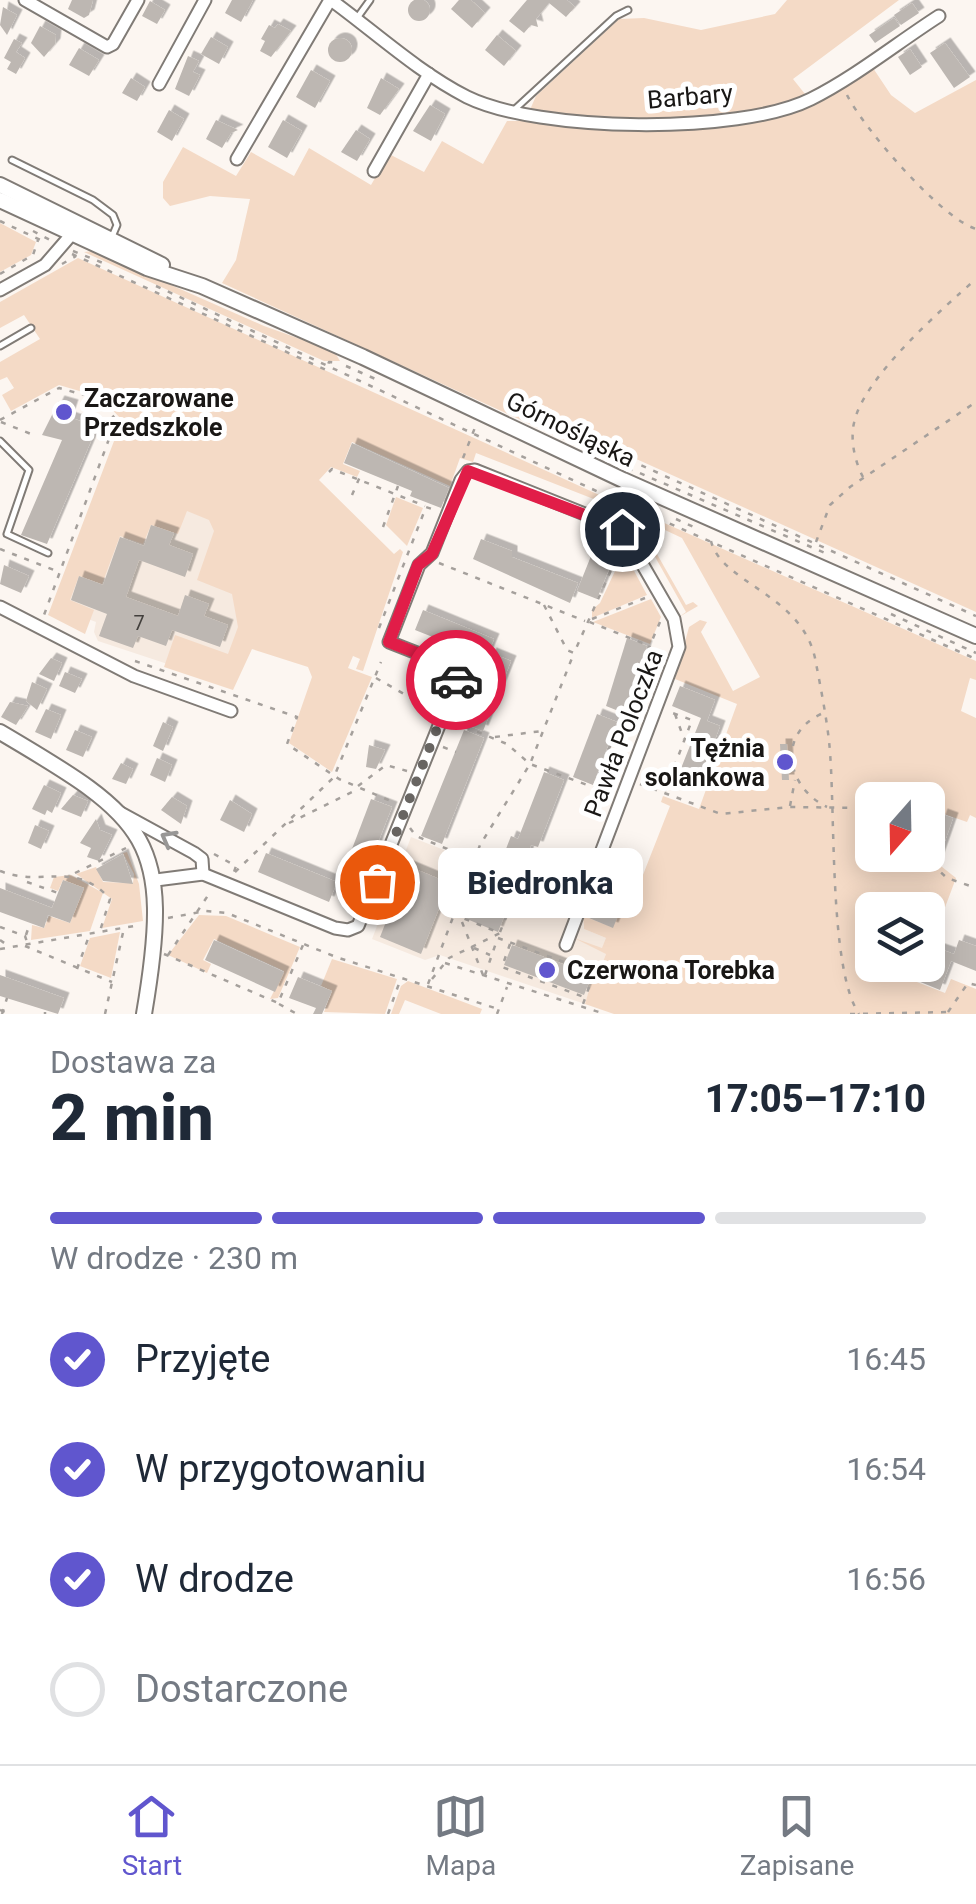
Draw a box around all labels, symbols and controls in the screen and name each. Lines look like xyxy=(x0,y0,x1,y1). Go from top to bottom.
street label: Barbary xyxy=(646,78,734,115)
place label: Zaczarowane Przedszkole xyxy=(84,384,234,442)
street label: Górnośląska xyxy=(502,386,640,473)
marker: Zaczarowane Przedszkole xyxy=(53,401,75,423)
pin xyxy=(580,487,665,572)
icon: home xyxy=(595,502,650,557)
house number: 7 xyxy=(133,611,145,635)
courier xyxy=(406,630,506,730)
street label: Pawła Poloczka xyxy=(578,646,669,821)
icon: car xyxy=(429,653,484,708)
place label: Tężnia solankowa xyxy=(645,734,765,792)
marker: Tężnia solankowa xyxy=(774,751,796,773)
north arrow xyxy=(855,782,945,872)
map controls xyxy=(855,782,945,982)
one-way arrow xyxy=(160,831,178,851)
pin xyxy=(335,840,420,925)
callout: Biedronka xyxy=(437,847,642,917)
icon: bag xyxy=(350,855,405,910)
text: Biedronka xyxy=(467,864,614,902)
button: layers xyxy=(855,892,945,982)
place label: Czerwona Torebka xyxy=(567,956,775,985)
marker: Czerwona Torebka xyxy=(536,959,558,981)
text: Dostawa za xyxy=(50,1043,216,1081)
text: 17:05–17:10 xyxy=(705,1077,926,1121)
text: 2 min xyxy=(50,1080,214,1156)
text: W drodze · 230 m xyxy=(50,1239,298,1277)
icon: check xyxy=(50,1332,105,1387)
text: Przyjęte xyxy=(135,1337,271,1381)
text: 16:45 xyxy=(846,1340,926,1378)
icon: check xyxy=(50,1442,105,1497)
text: W przygotowaniu xyxy=(135,1447,426,1491)
text: 16:54 xyxy=(846,1450,926,1488)
icon: check xyxy=(50,1552,105,1607)
text: W drodze xyxy=(135,1557,294,1601)
text: 16:56 xyxy=(846,1560,926,1598)
text: Dostarczone xyxy=(135,1667,348,1711)
tab: Start xyxy=(122,1789,182,1882)
tab: Mapa xyxy=(426,1789,496,1882)
tab: Zapisane xyxy=(740,1789,854,1882)

